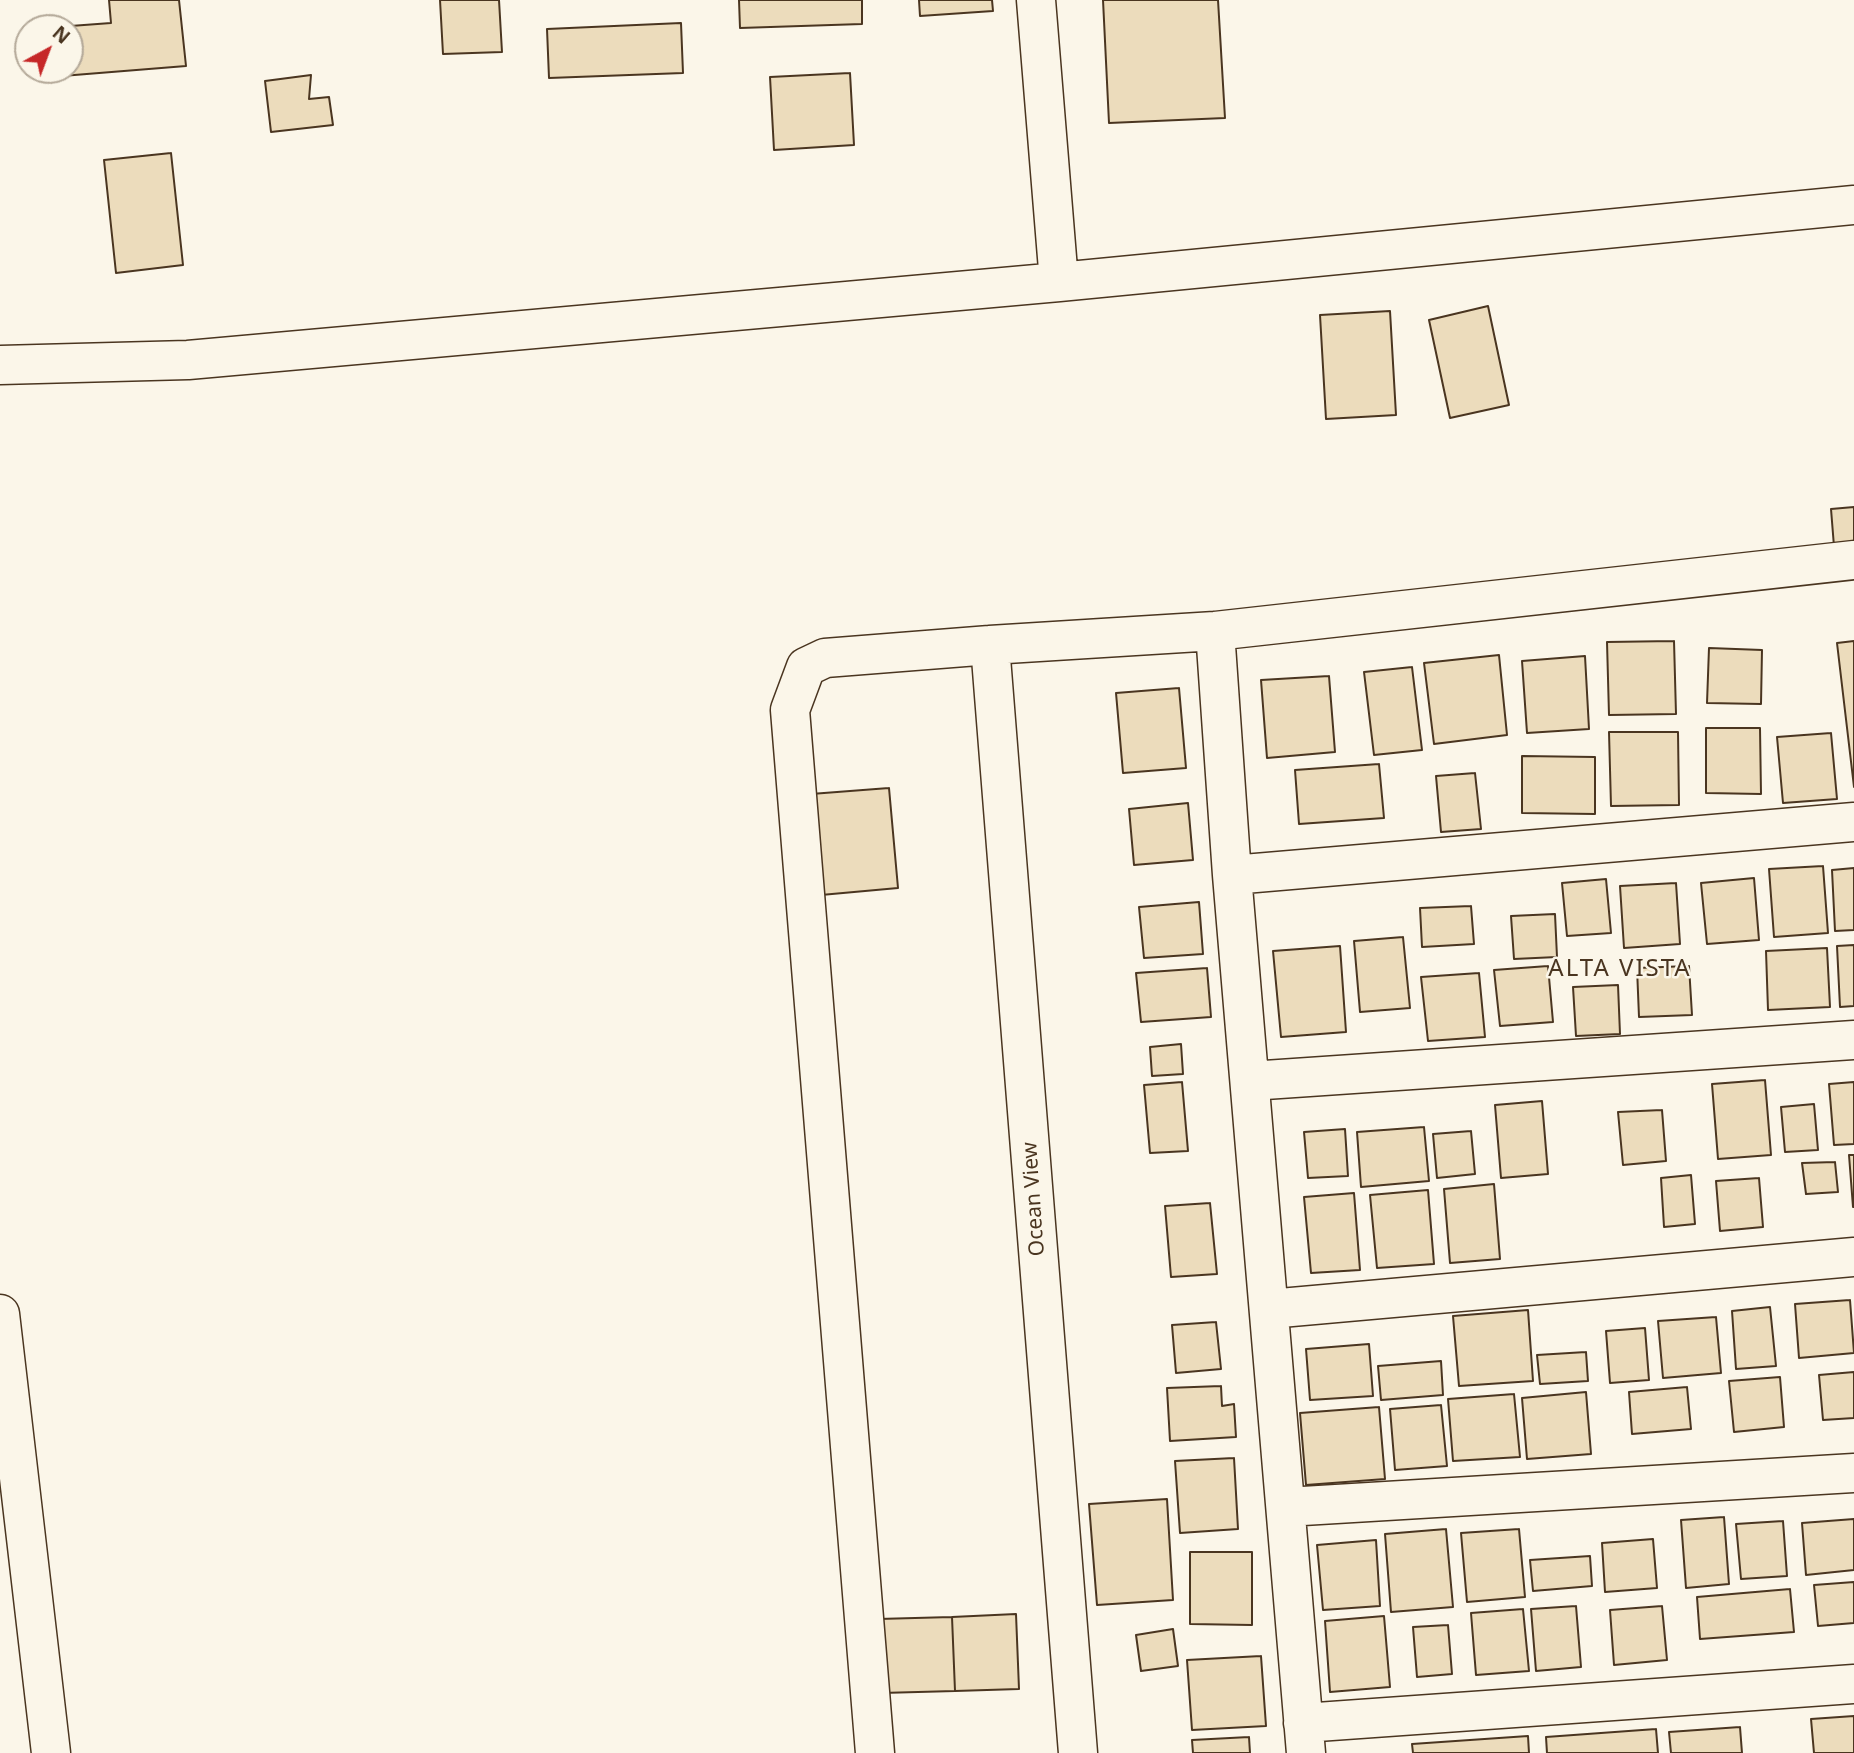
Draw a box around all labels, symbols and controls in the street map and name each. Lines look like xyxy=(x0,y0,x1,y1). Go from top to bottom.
north arrow xyxy=(14,14,84,84)
text: N xyxy=(47,20,76,50)
district label: ALTA VISTA xyxy=(1550,955,1690,983)
street label: Ocean View xyxy=(1017,1141,1051,1257)

